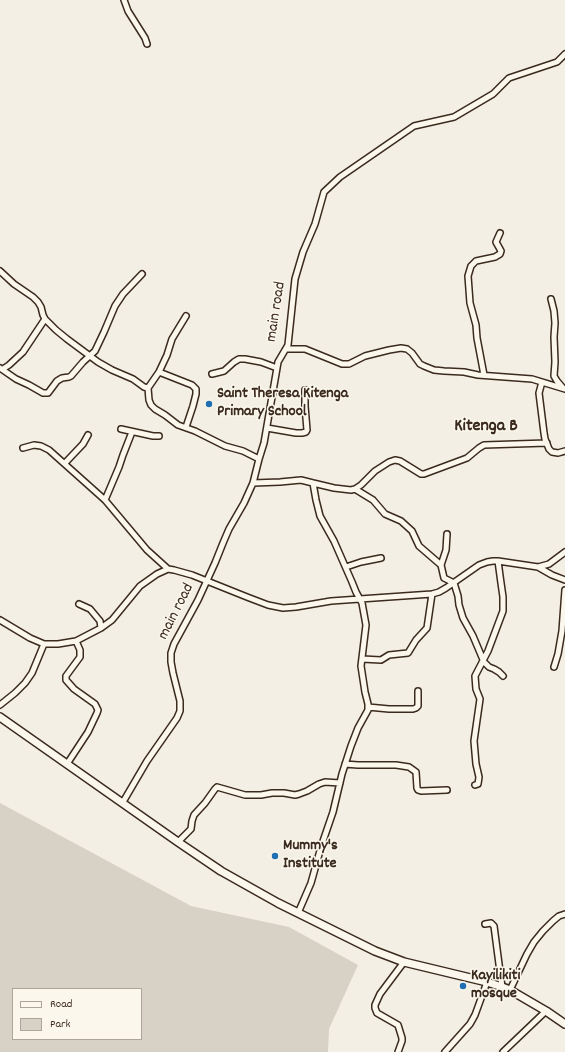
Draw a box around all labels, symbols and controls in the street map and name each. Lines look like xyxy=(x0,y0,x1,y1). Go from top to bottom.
street label: main road xyxy=(263,281,291,343)
place label: Saint Theresa Kitenga Primary School xyxy=(217,385,348,423)
marker: Saint Theresa Kitenga Primary School xyxy=(204,399,214,409)
district label: Kitenga B xyxy=(454,417,518,439)
street label: main road xyxy=(155,581,199,643)
place label: Mummy's Institute xyxy=(283,837,338,875)
marker: Mummy's Institute xyxy=(270,851,280,861)
place label: Kayilikiti mosque xyxy=(471,967,520,1005)
marker: Kayilikiti mosque xyxy=(458,981,468,991)
legend xyxy=(12,988,142,1040)
text: Road xyxy=(50,996,72,1013)
text: Park xyxy=(50,1016,70,1033)

